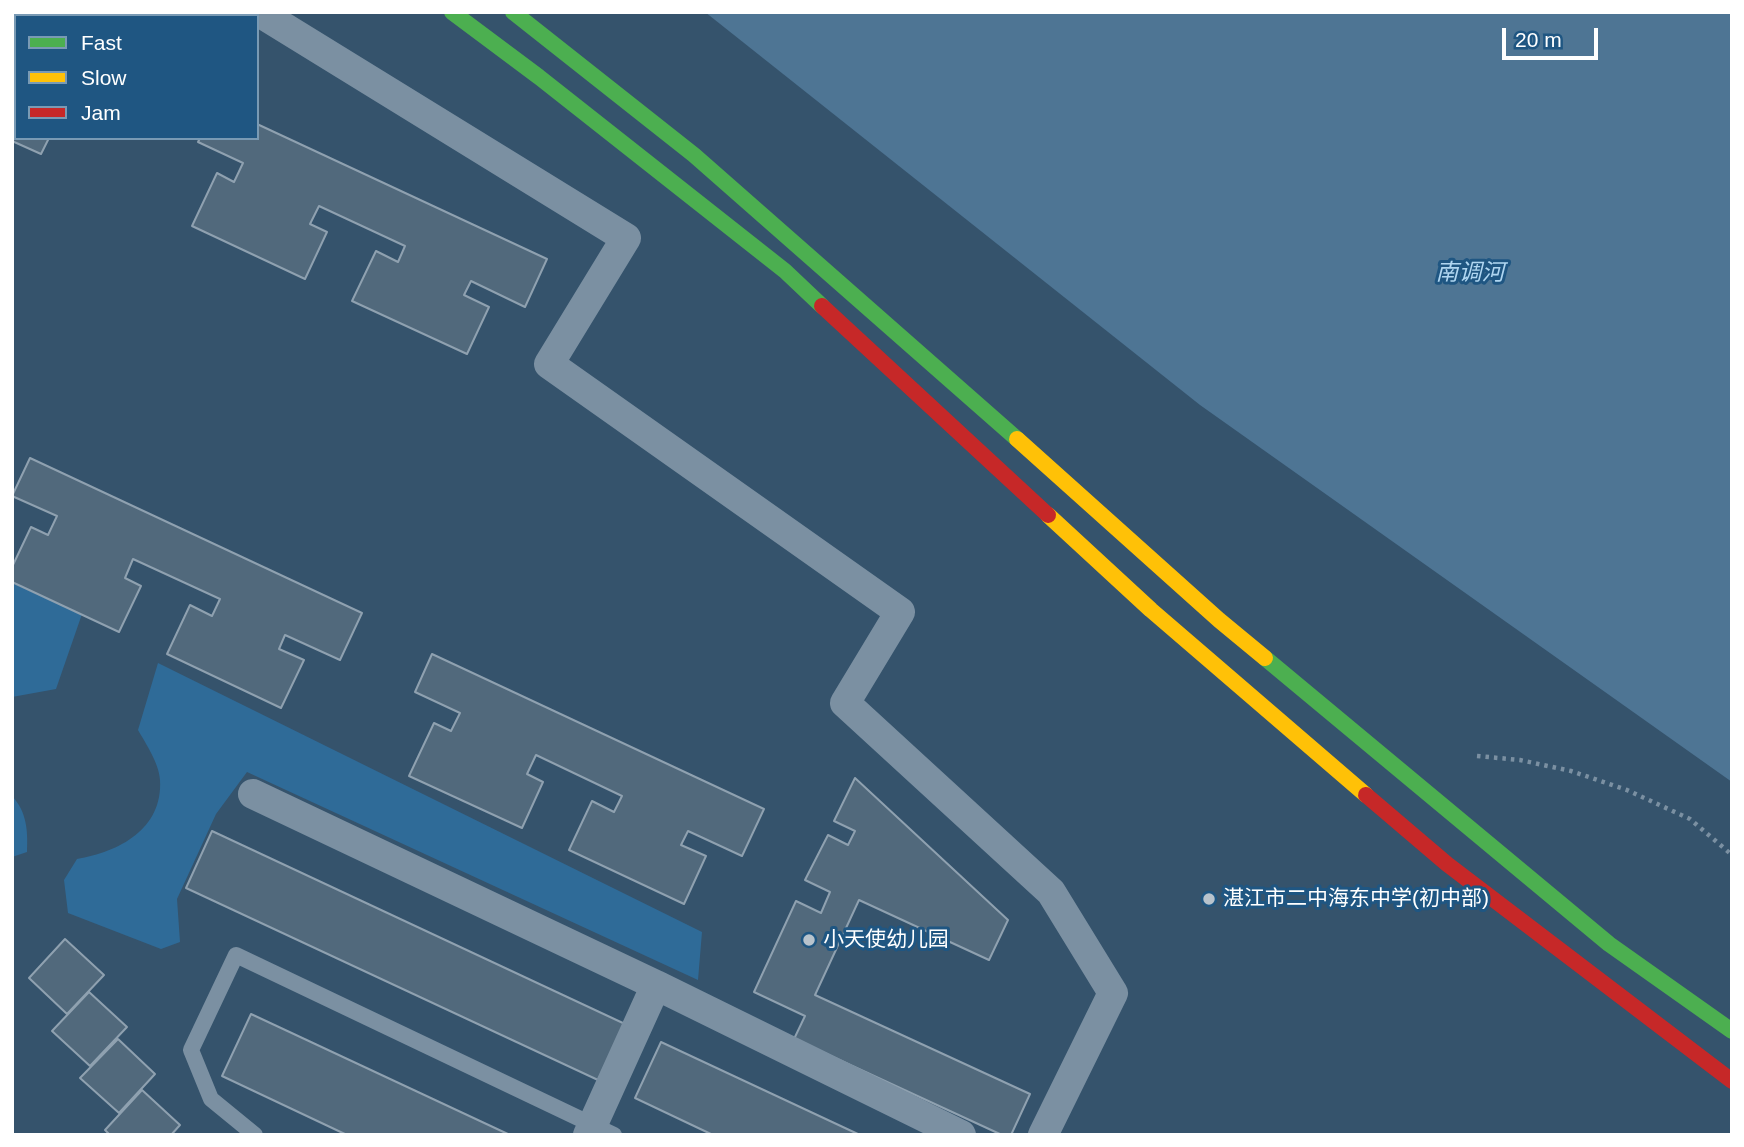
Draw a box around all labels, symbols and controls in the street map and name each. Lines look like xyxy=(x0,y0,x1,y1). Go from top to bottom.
legend xyxy=(14,14,259,140)
scale bar xyxy=(1506,14,1602,58)
text: 20 m xyxy=(1515,28,1562,51)
text: Fast xyxy=(81,31,122,54)
text: Slow xyxy=(81,66,127,89)
text: Jam xyxy=(81,101,121,124)
water label: 南调河 xyxy=(1436,260,1504,288)
place label: 湛江市二中海东中学(初中部) xyxy=(1223,886,1489,912)
marker: 湛江市二中海东中学(初中部) xyxy=(1201,891,1217,907)
place label: 小天使幼儿园 xyxy=(823,927,949,953)
marker: 小天使幼儿园 xyxy=(801,932,817,948)

